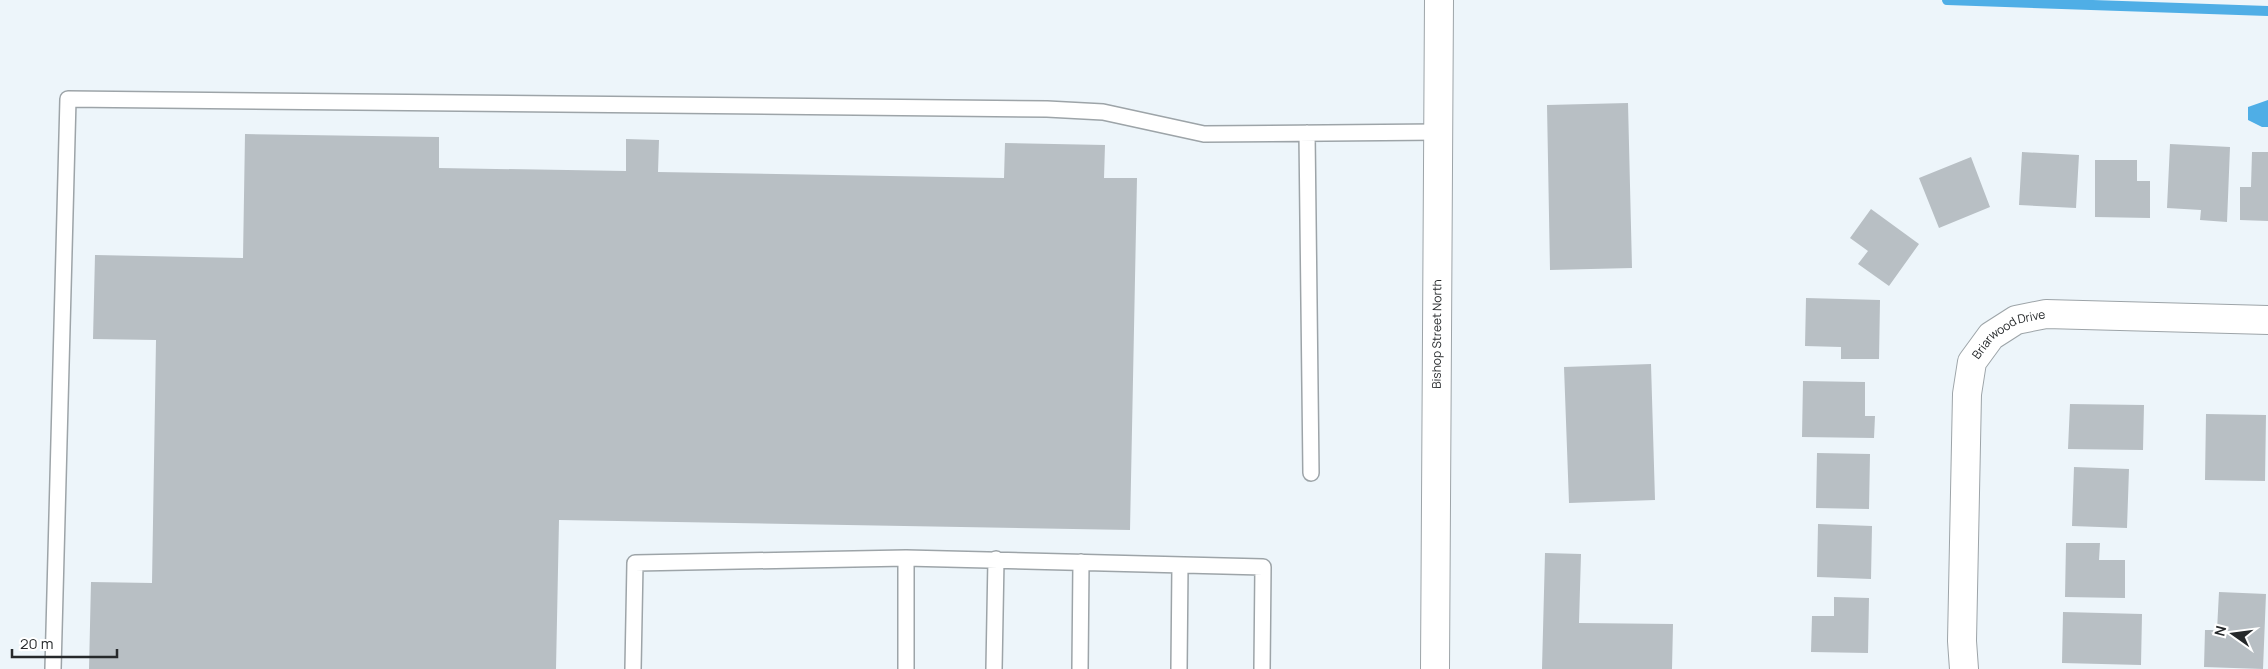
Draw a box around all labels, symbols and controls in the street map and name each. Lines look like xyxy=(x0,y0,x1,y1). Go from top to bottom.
street label: Bishop Street North xyxy=(1428,279,1445,389)
street label: Briarwood Drive xyxy=(1968,305,2047,362)
north arrow xyxy=(2208,609,2258,659)
text: N xyxy=(2209,624,2230,638)
scale bar xyxy=(12,626,118,658)
text: 20 m xyxy=(20,633,53,654)

